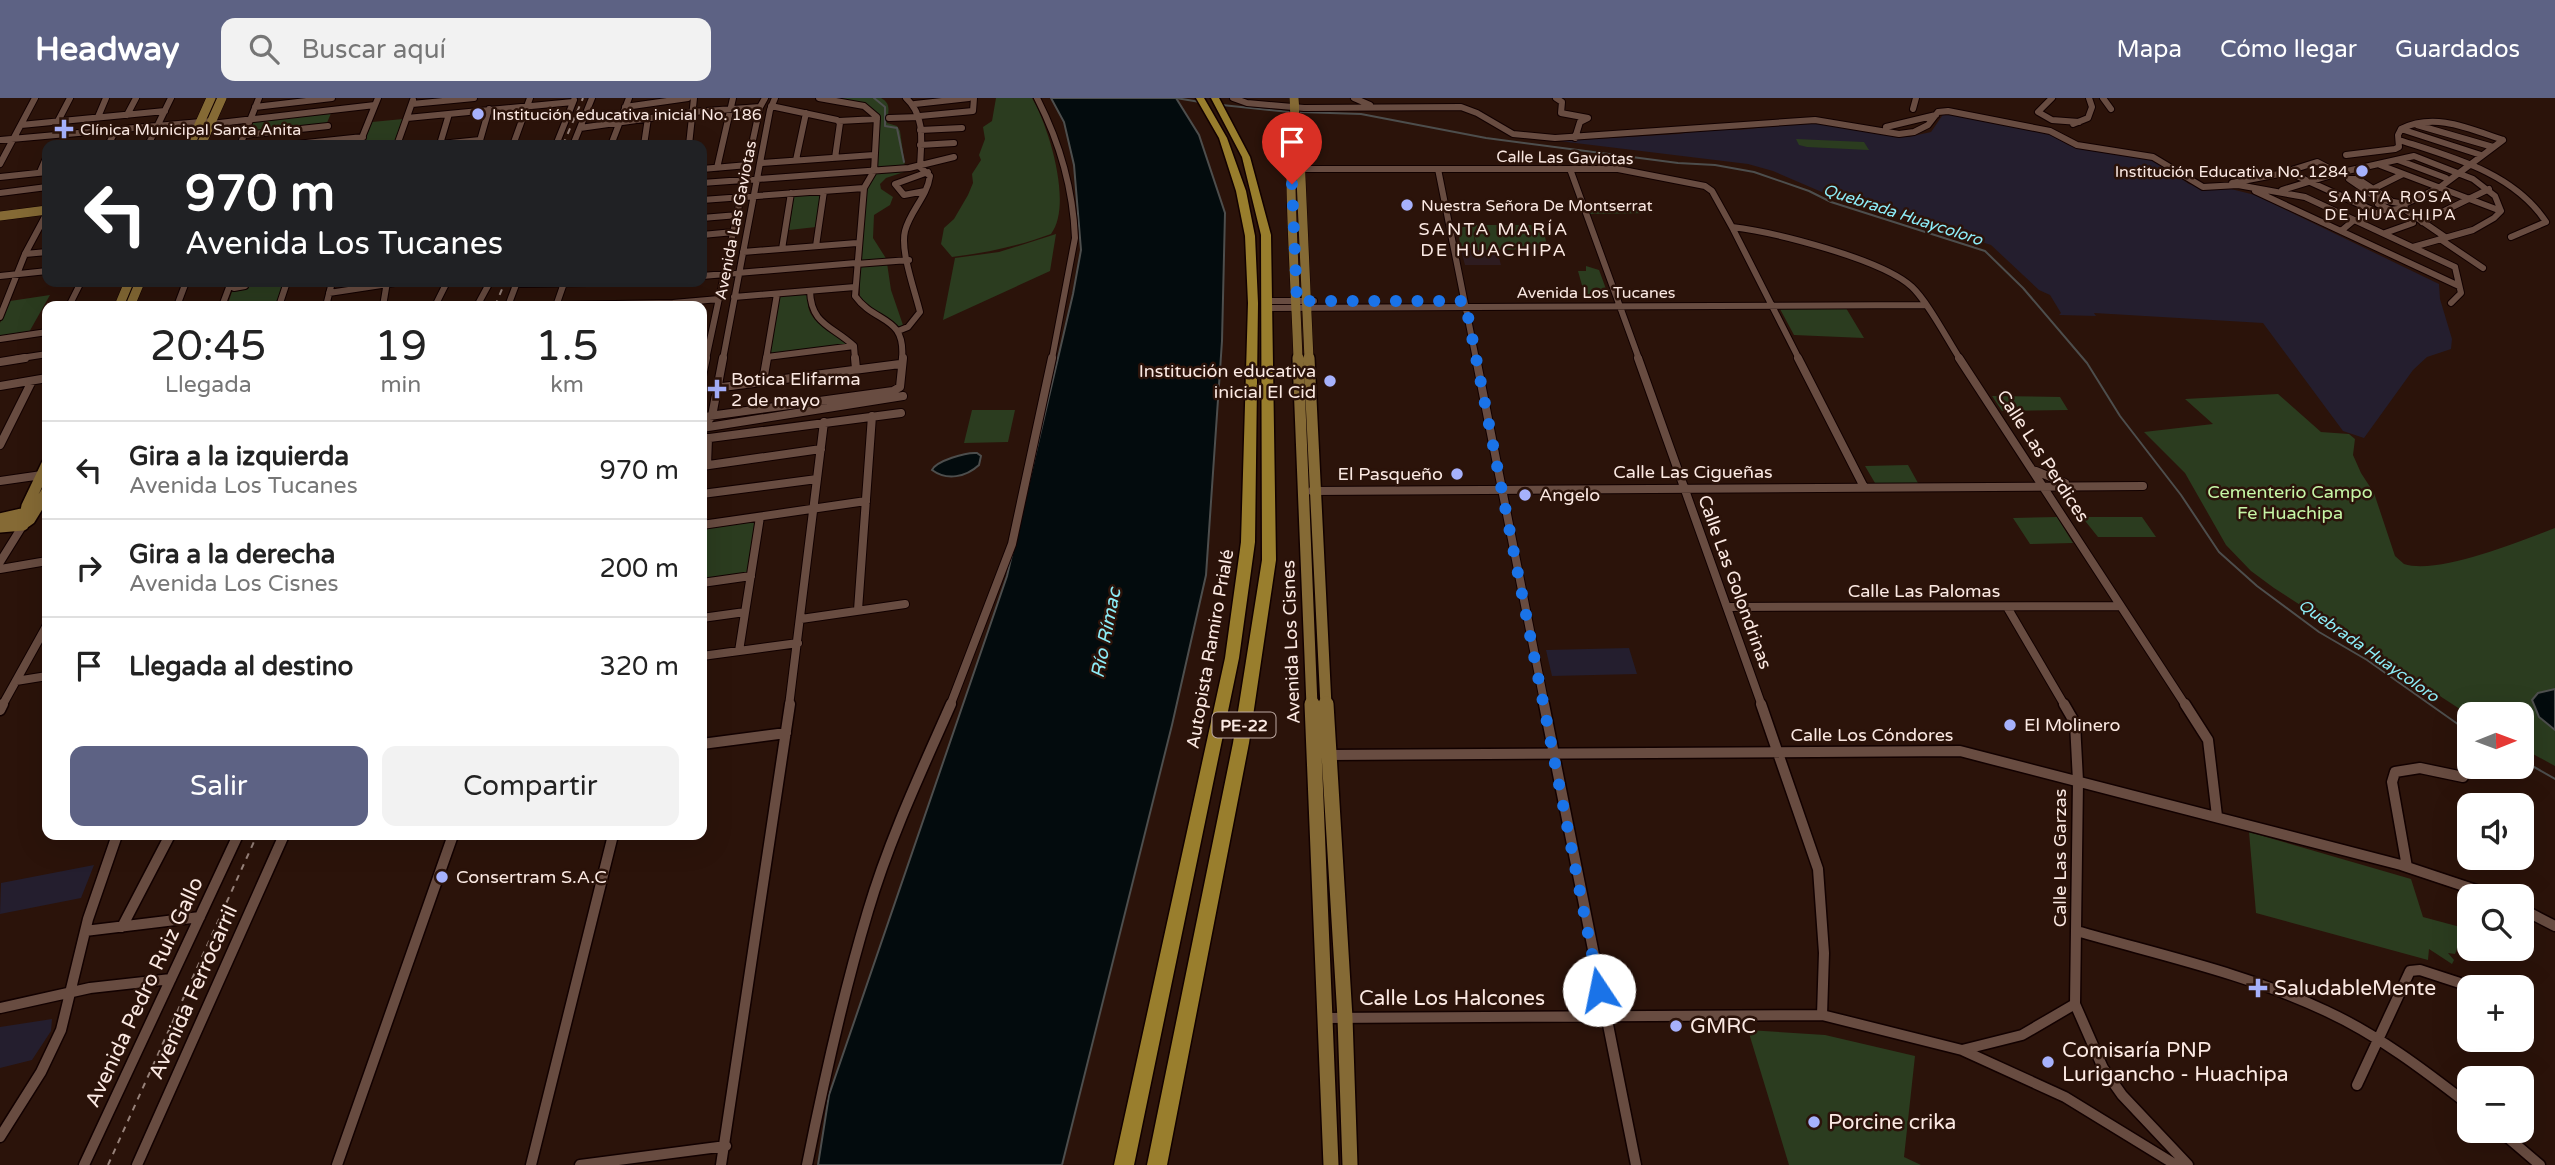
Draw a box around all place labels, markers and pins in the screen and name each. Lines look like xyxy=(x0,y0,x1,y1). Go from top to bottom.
place label: Institución educativa inicial No. 186 xyxy=(492,105,762,125)
marker: Institución educativa inicial No. 186 xyxy=(470,106,486,122)
pin xyxy=(1262,112,1322,184)
marker: Clínica Municipal Santa Anita xyxy=(54,119,74,139)
place label: Clínica Municipal Santa Anita xyxy=(80,120,301,140)
place label: Institución Educativa No. 1284 xyxy=(2115,162,2348,182)
marker: Institución Educativa No. 1284 xyxy=(2354,163,2370,179)
place label: Nuestra Señora De Montserrat xyxy=(1421,196,1653,216)
marker: Nuestra Señora De Montserrat xyxy=(1399,197,1415,213)
place label: Institución educativa inicial El Cid xyxy=(1139,360,1316,403)
place label: Botica Elifarma 2 de mayo xyxy=(731,368,861,411)
marker: Institución educativa inicial El Cid xyxy=(1322,373,1338,389)
marker: Botica Elifarma 2 de mayo xyxy=(709,381,725,397)
place label: El Pasqueño xyxy=(1338,463,1443,485)
marker: El Pasqueño xyxy=(1449,466,1465,482)
place label: Angelo xyxy=(1539,484,1600,506)
marker: Angelo xyxy=(1517,487,1533,503)
place label: El Molinero xyxy=(2024,714,2120,736)
marker: El Molinero xyxy=(2002,717,2018,733)
place label: Consertram S.A.C xyxy=(456,866,607,888)
marker: Consertram S.A.C xyxy=(434,869,450,885)
place label: SaludableMente xyxy=(2274,976,2436,1001)
marker: SaludableMente xyxy=(2248,978,2268,998)
place label: GMRC xyxy=(1690,1014,1756,1039)
marker: GMRC xyxy=(1668,1018,1684,1034)
place label: Comisaría PNP Lurigancho - Huachipa xyxy=(2062,1038,2289,1087)
marker: Comisaría PNP Lurigancho - Huachipa xyxy=(2040,1054,2056,1070)
place label: Porcine crika xyxy=(1828,1110,1956,1135)
marker: Porcine crika xyxy=(1806,1114,1822,1130)

